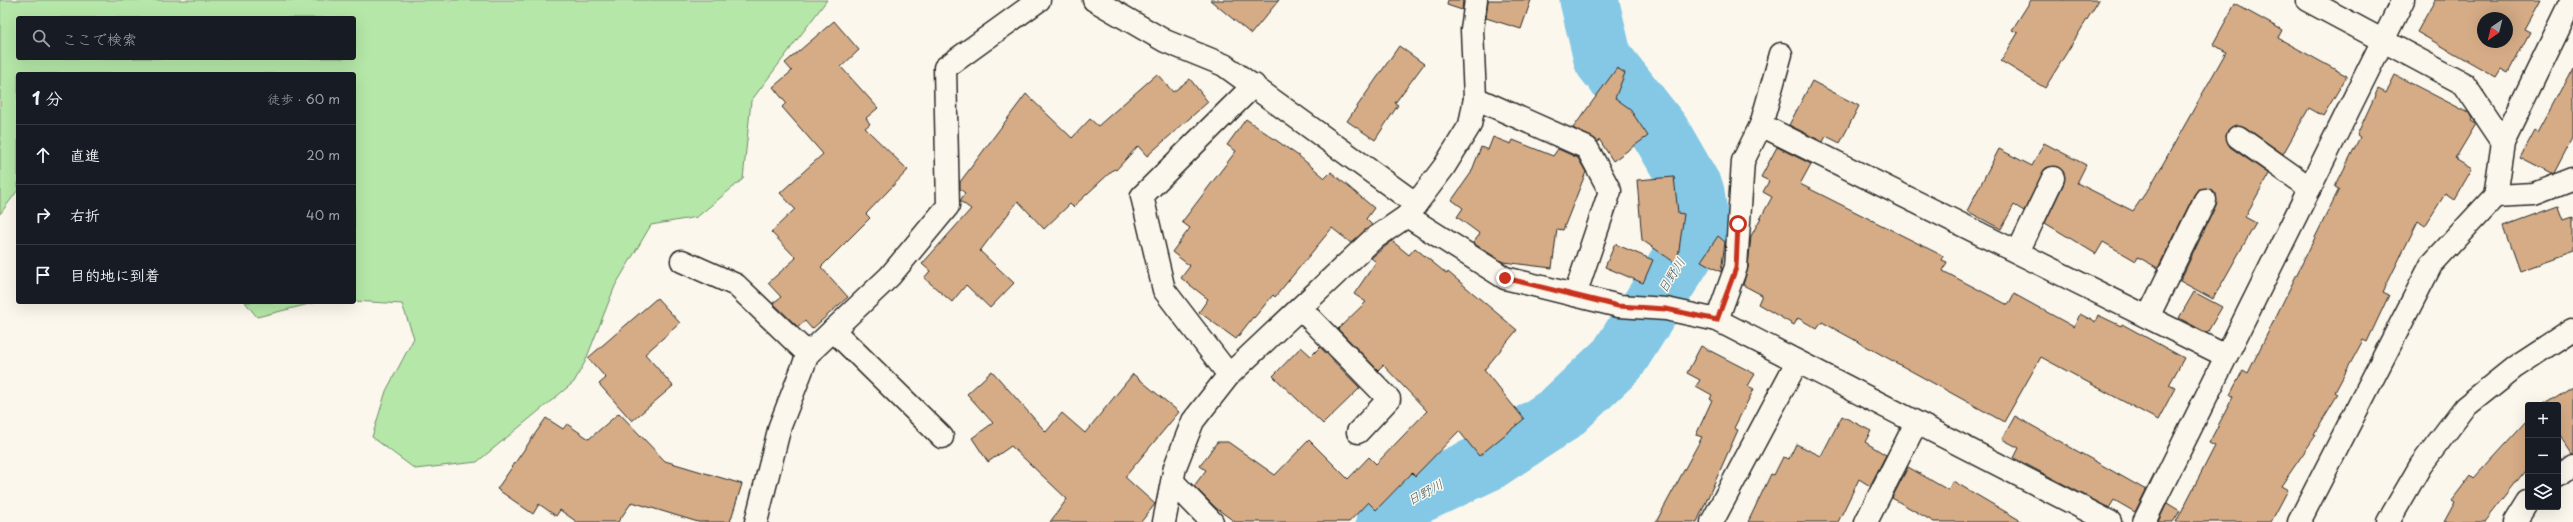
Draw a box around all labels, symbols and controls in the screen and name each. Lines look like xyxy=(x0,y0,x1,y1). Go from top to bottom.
north arrow xyxy=(2477,12,2513,48)
search box xyxy=(16,16,356,60)
icon: search xyxy=(30,27,52,49)
text: ここで検索 xyxy=(62,27,137,50)
text: 1 分 xyxy=(32,85,63,111)
text: 徒歩 · 60 m xyxy=(268,89,340,108)
text: 直進 xyxy=(70,143,100,166)
icon: ahead xyxy=(32,144,54,166)
text: 20 m xyxy=(306,145,340,164)
text: 右折 xyxy=(70,203,100,226)
icon: right xyxy=(32,204,54,226)
text: 40 m xyxy=(306,205,340,224)
route start xyxy=(1729,215,1747,233)
water label: 日野川 xyxy=(1652,253,1689,296)
text: 目的地に到着 xyxy=(70,263,160,286)
icon: arrive xyxy=(32,264,54,286)
route end xyxy=(1496,269,1514,287)
map controls xyxy=(2525,402,2561,510)
button: + xyxy=(2525,402,2561,438)
button: − xyxy=(2525,438,2561,474)
water label: 日野川 xyxy=(1403,474,1446,509)
button: layers xyxy=(2525,474,2561,510)

